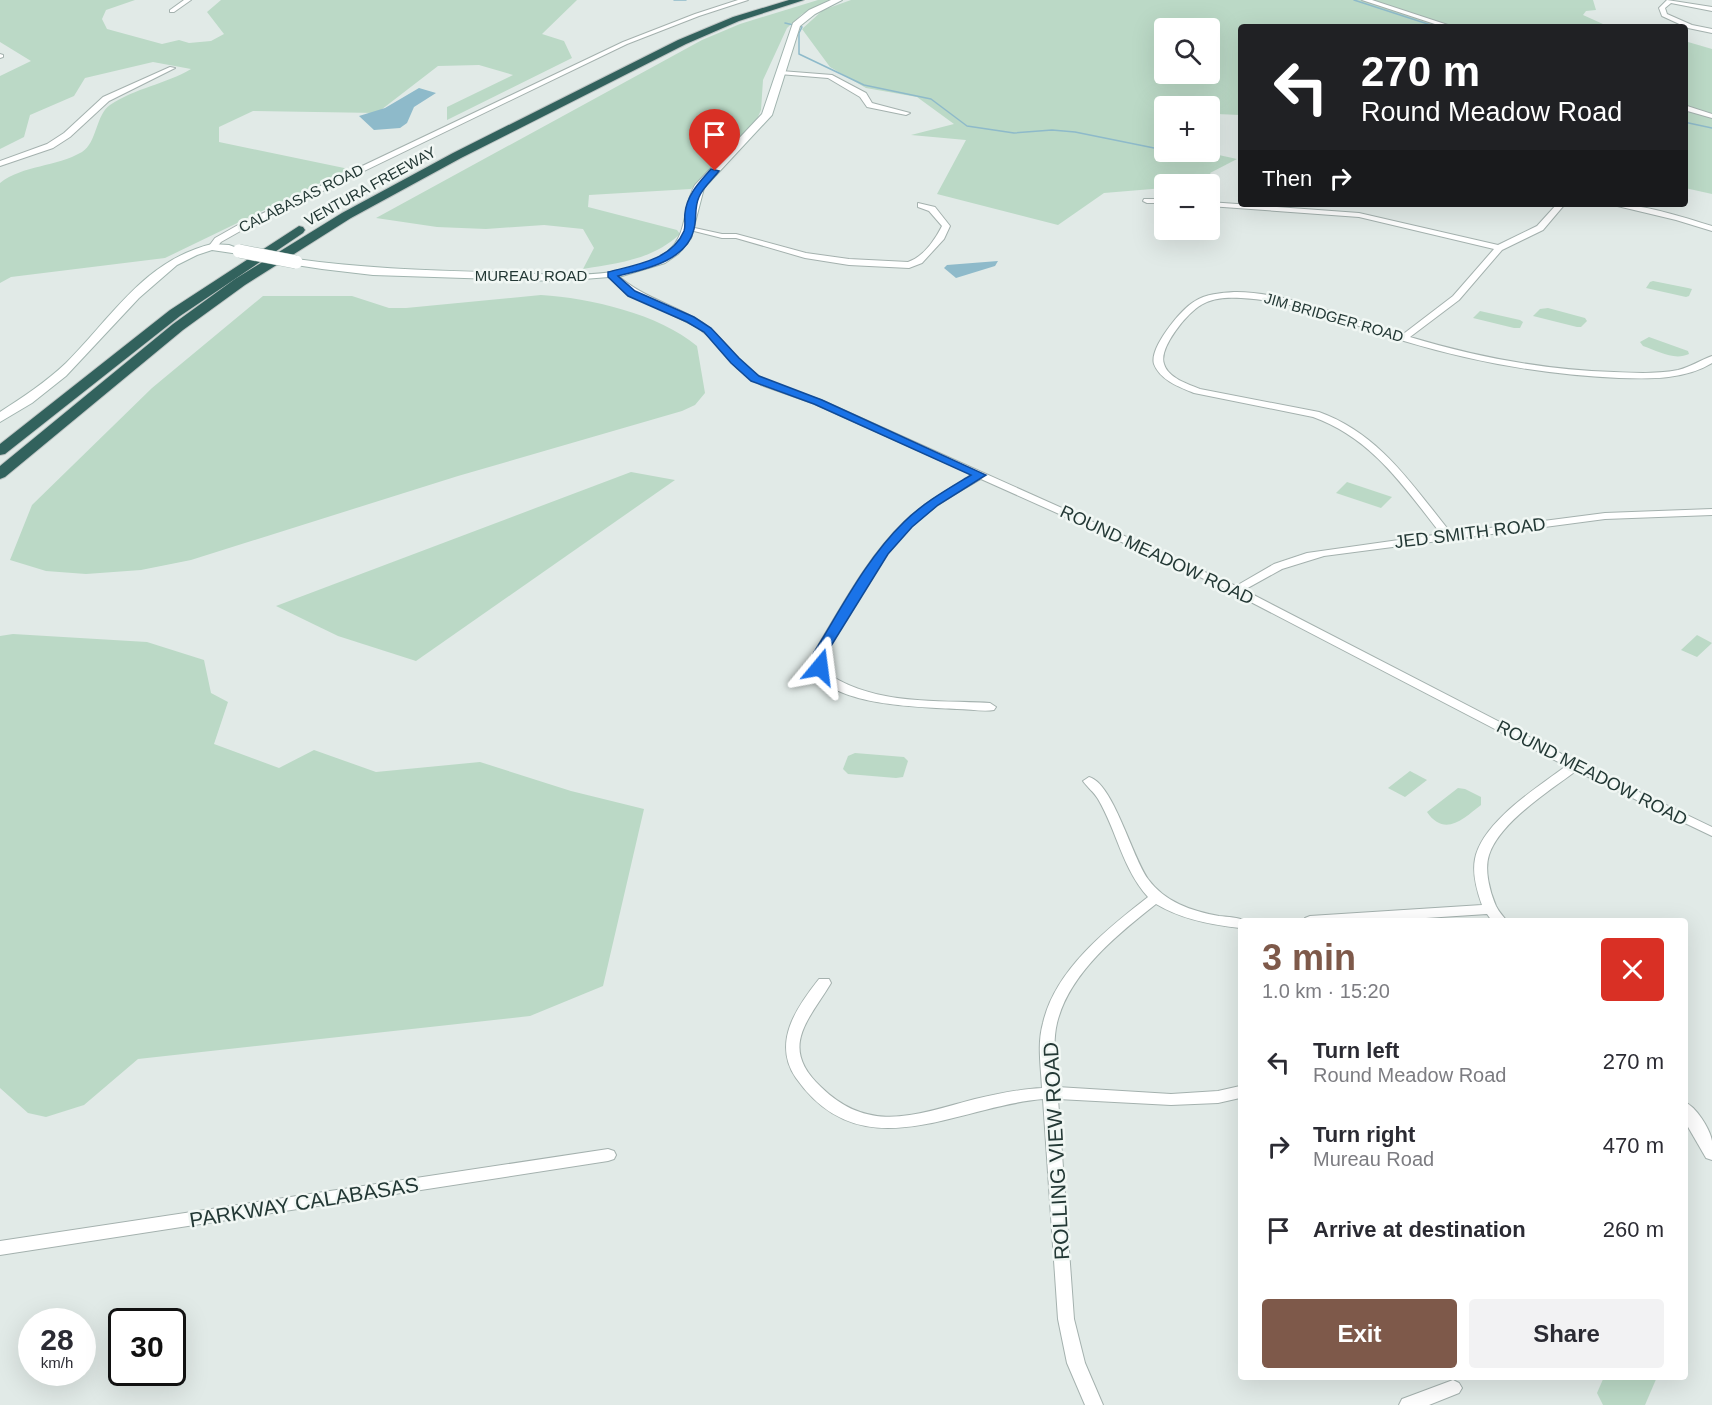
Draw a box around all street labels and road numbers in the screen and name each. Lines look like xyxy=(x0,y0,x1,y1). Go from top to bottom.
street label: VENTURA FREEWAY xyxy=(301,143,439,229)
street label: CALABASAS ROAD xyxy=(236,160,366,236)
street label: MUREAU ROAD xyxy=(475,267,587,284)
street label: JIM BRIDGER ROAD xyxy=(1262,289,1406,345)
street label: ROUND MEADOW ROAD xyxy=(1057,501,1257,609)
street label: JED SMITH ROAD xyxy=(1393,514,1547,552)
street label: ROUND MEADOW ROAD xyxy=(1493,716,1691,830)
street label: ROLLING VIEW ROAD xyxy=(1039,1041,1073,1261)
street label: PARKWAY CALABASAS xyxy=(188,1173,420,1231)

